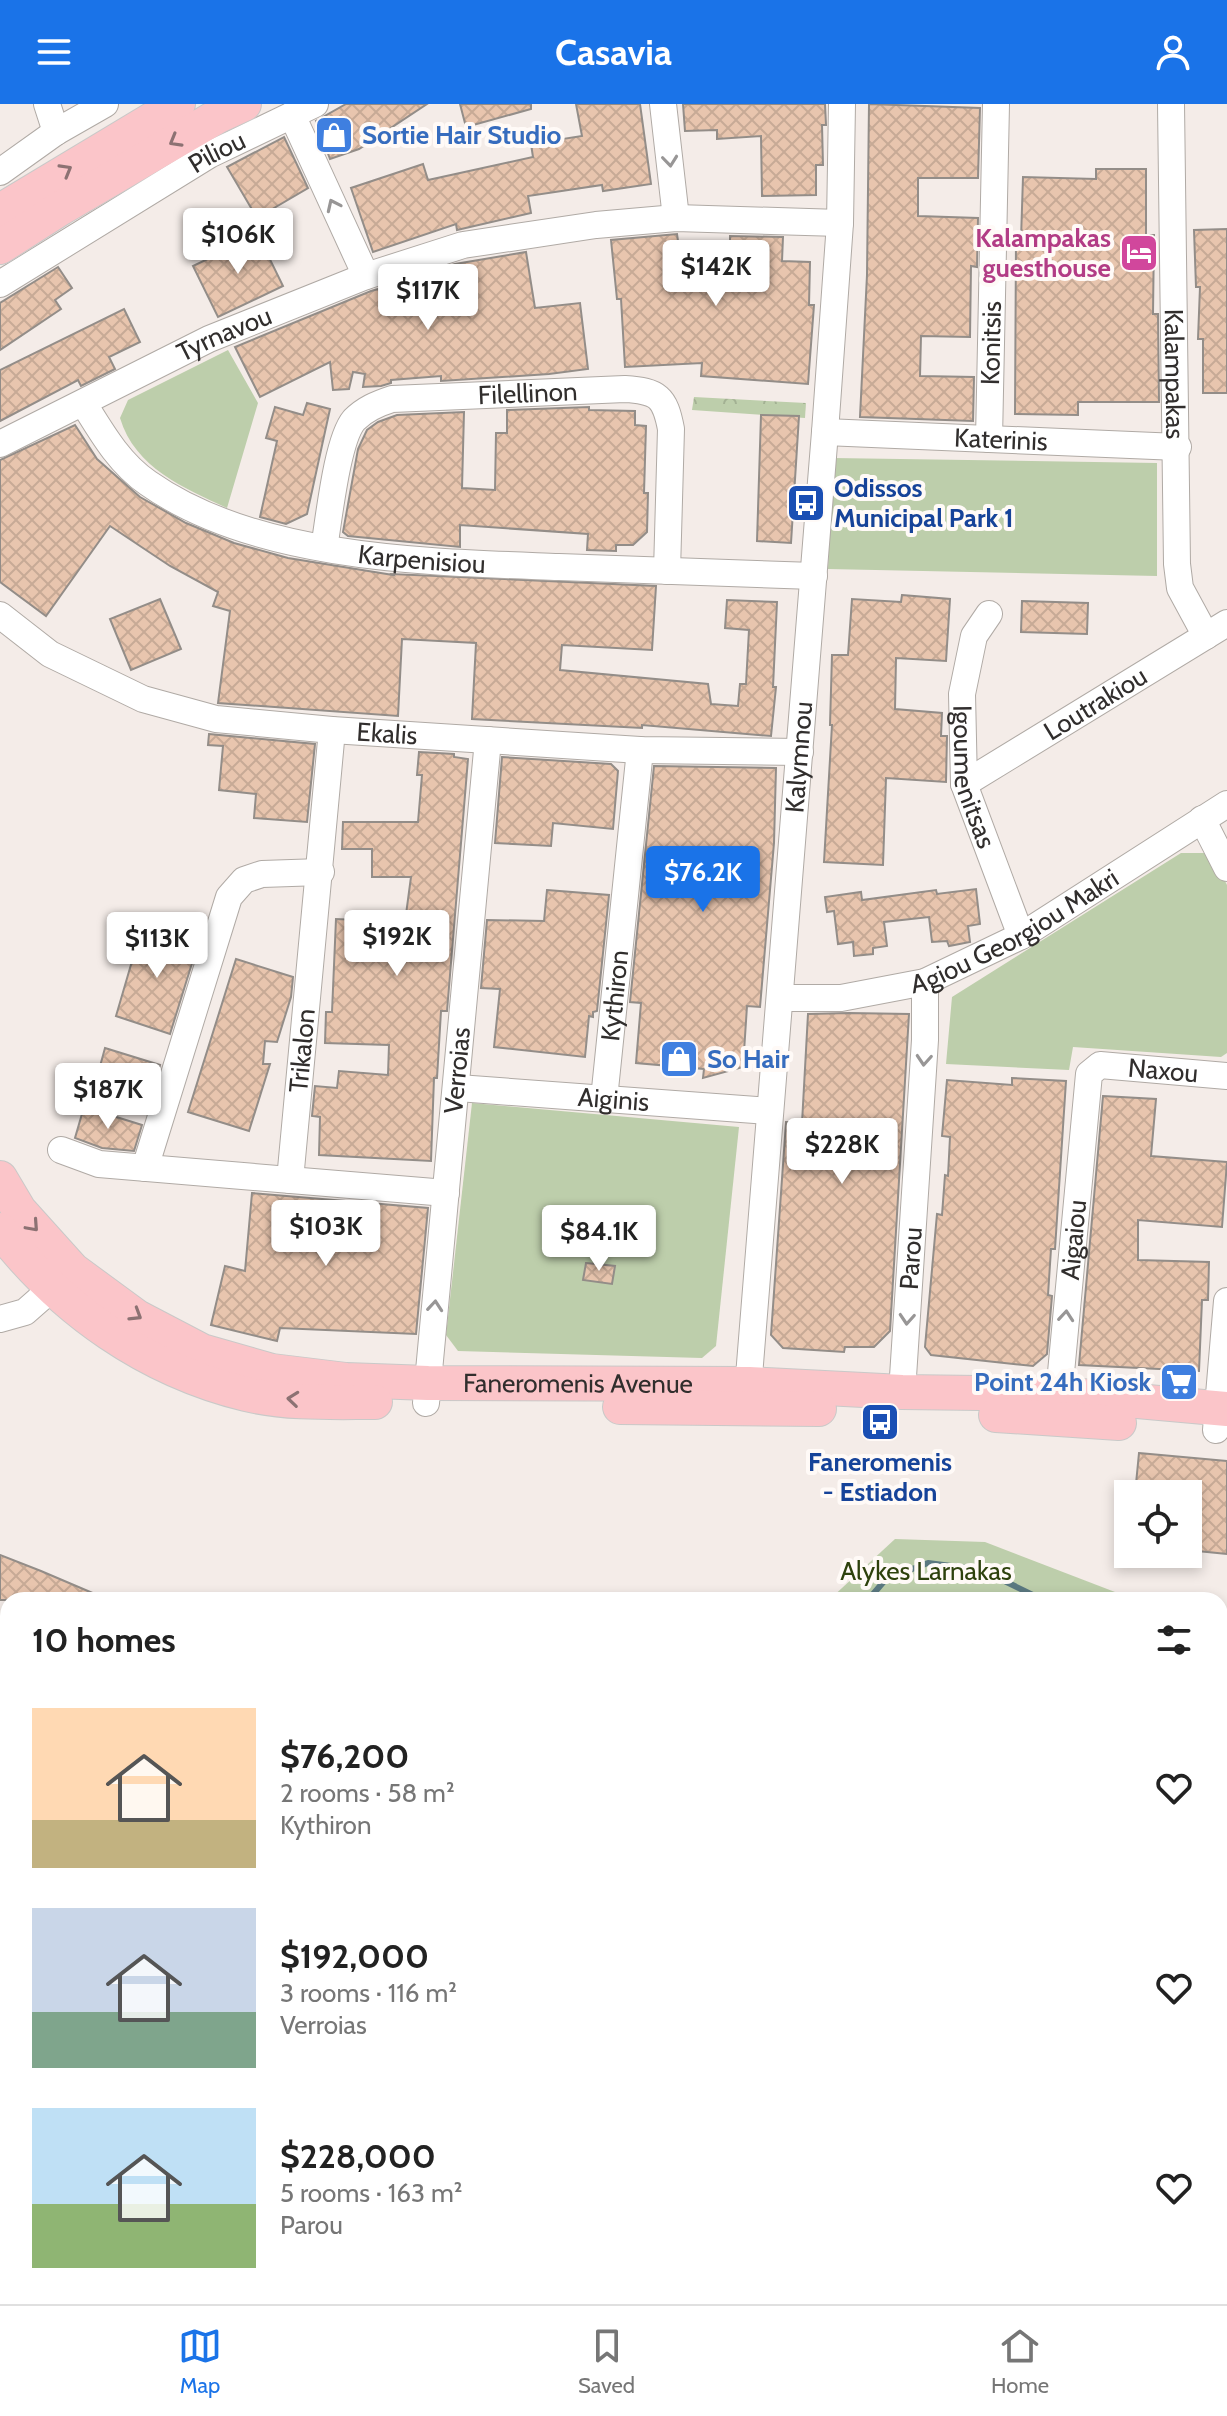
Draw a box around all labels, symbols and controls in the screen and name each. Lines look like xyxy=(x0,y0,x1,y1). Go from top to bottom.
icon: menu xyxy=(32,30,76,74)
text: Casavia xyxy=(555,30,672,74)
icon: person xyxy=(1151,30,1195,74)
shop icon: Sortie Hair Studio xyxy=(313,114,355,156)
place label: Sortie Hair Studio xyxy=(362,119,561,151)
street label: Piliou xyxy=(182,124,250,180)
one-way arrow xyxy=(169,131,184,147)
one-way arrow xyxy=(661,155,678,168)
one-way arrow xyxy=(57,164,72,180)
one-way arrow xyxy=(327,199,343,213)
pin: $106K xyxy=(182,208,294,276)
text: $106K xyxy=(201,218,275,250)
place label: Kalampakas guesthouse xyxy=(975,222,1111,284)
hotel icon: Kalampakas guesthouse xyxy=(1118,232,1160,274)
pin: $142K xyxy=(660,240,772,308)
text: $142K xyxy=(681,250,751,282)
pin: $117K xyxy=(372,264,484,332)
text: $117K xyxy=(396,274,460,306)
street label: Tyrnavou xyxy=(171,300,276,369)
street label: Konitsis xyxy=(974,300,1008,385)
street label: Kalampakas xyxy=(1158,309,1191,440)
street label: Filellinon xyxy=(477,375,578,411)
street label: Katerinis xyxy=(953,422,1048,457)
place label: Odissos Municipal Park 1 xyxy=(834,472,1014,534)
bus stop icon: Odissos Municipal Park 1 xyxy=(785,482,827,524)
street label: Karpenisiou xyxy=(356,538,486,580)
street label: Loutrakiou xyxy=(1038,660,1153,747)
street label: Kalymnou xyxy=(778,700,819,814)
street label: Igoumenitsas xyxy=(946,705,1003,853)
street label: Ekalis xyxy=(356,716,419,752)
pin: $76.2K xyxy=(638,846,768,914)
text: $76.2K xyxy=(664,856,742,888)
street label: Agiou Georgiou Makri xyxy=(908,862,1124,1000)
pin: $192K xyxy=(341,910,453,978)
pin: $113K xyxy=(101,912,213,980)
text: $192K xyxy=(362,920,432,952)
text: $113K xyxy=(125,922,189,954)
street label: Kythiron xyxy=(594,948,635,1043)
street label: Trikalon xyxy=(282,1007,322,1094)
street label: Verroias xyxy=(437,1026,477,1115)
shop icon: So Hair xyxy=(658,1038,700,1080)
place label: So Hair xyxy=(707,1043,790,1075)
street label: Naxou xyxy=(1127,1051,1199,1089)
one-way arrow xyxy=(916,1054,933,1067)
pin: $187K xyxy=(52,1063,164,1131)
text: $187K xyxy=(73,1073,143,1105)
street label: Aiginis xyxy=(577,1081,651,1118)
pin: $228K xyxy=(786,1118,898,1186)
text: $228K xyxy=(805,1128,879,1160)
street label: Aigaiou xyxy=(1054,1198,1093,1281)
pin: $103K xyxy=(270,1200,382,1268)
pin: $84.1K xyxy=(534,1205,664,1273)
text: $103K xyxy=(289,1210,363,1242)
text: $84.1K xyxy=(560,1215,638,1247)
one-way arrow xyxy=(23,1217,38,1232)
street label: Parou xyxy=(893,1226,929,1291)
one-way arrow xyxy=(427,1299,444,1312)
one-way arrow xyxy=(128,1306,142,1321)
one-way arrow xyxy=(1057,1309,1074,1322)
one-way arrow xyxy=(899,1313,916,1326)
supermarket icon: Point 24h Kiosk xyxy=(1158,1361,1200,1403)
place label: Point 24h Kiosk xyxy=(974,1366,1151,1398)
street label: Faneromenis Avenue xyxy=(463,1367,693,1400)
one-way arrow xyxy=(286,1391,299,1408)
bus stop icon: Faneromenis - Estiadon xyxy=(859,1401,901,1443)
place label: Faneromenis - Estiadon xyxy=(808,1446,952,1508)
map controls xyxy=(1114,1480,1202,1568)
button: locate xyxy=(1114,1480,1202,1568)
park label: Alykes Larnakas xyxy=(840,1555,1012,1587)
icon: filters xyxy=(1152,1618,1196,1662)
text: 10 homes xyxy=(32,1619,176,1661)
text: $76,200 xyxy=(280,1735,409,1777)
icon: home xyxy=(96,1740,192,1836)
icon: heart xyxy=(1152,1766,1196,1810)
text: 2 rooms · 58 m² xyxy=(280,1777,455,1809)
text: Kythiron xyxy=(280,1809,371,1841)
text: $192,000 xyxy=(280,1935,429,1977)
icon: home xyxy=(96,1940,192,2036)
icon: heart xyxy=(1152,1966,1196,2010)
text: 3 rooms · 116 m² xyxy=(280,1977,457,2009)
text: Verroias xyxy=(280,2009,367,2041)
text: $228,000 xyxy=(280,2135,436,2177)
icon: home xyxy=(96,2140,192,2236)
icon: heart xyxy=(1152,2166,1196,2210)
text: 5 rooms · 163 m² xyxy=(280,2177,462,2209)
text: Parou xyxy=(280,2209,343,2241)
tab: Map xyxy=(178,2324,222,2399)
tab: Saved xyxy=(578,2324,635,2399)
tab: Home xyxy=(991,2324,1049,2399)

